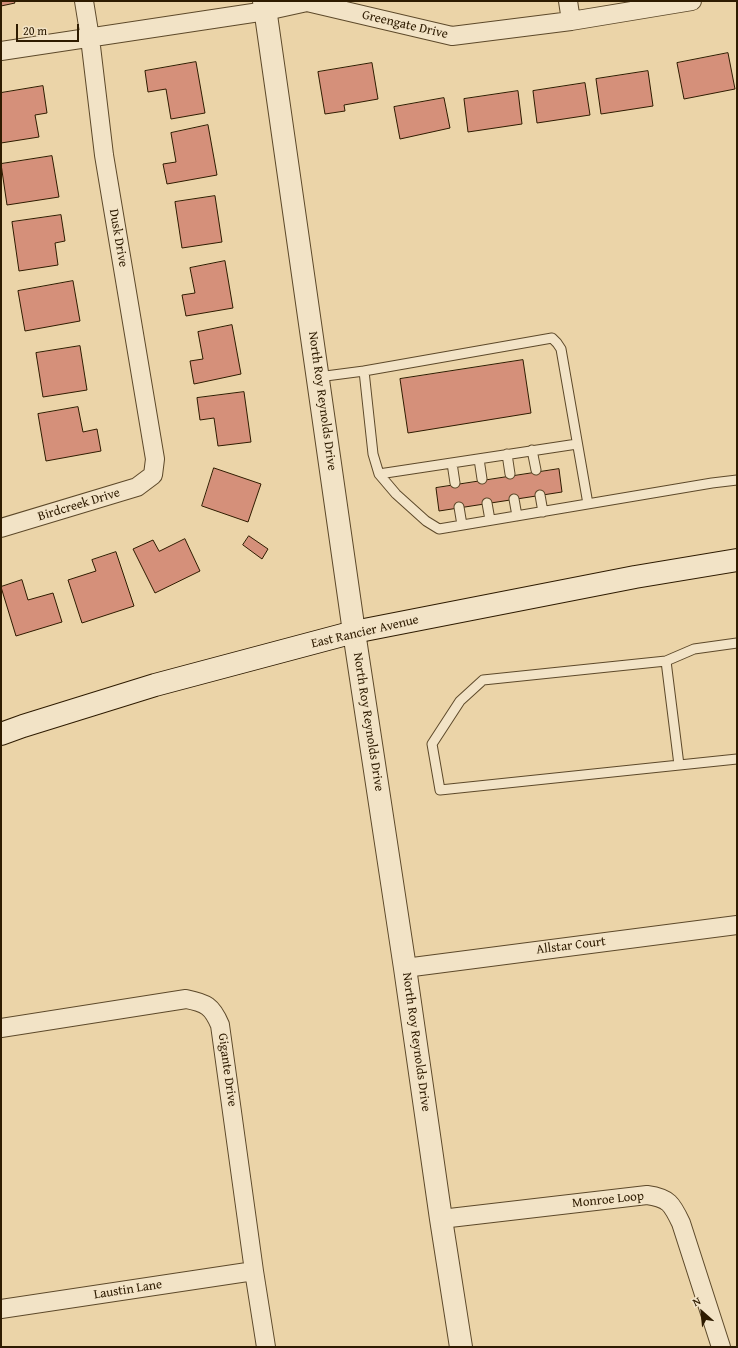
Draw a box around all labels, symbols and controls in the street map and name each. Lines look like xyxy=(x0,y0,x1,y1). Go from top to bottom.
street label: Greengate Drive xyxy=(361,8,449,42)
scale bar xyxy=(18,16,81,42)
text: 20 m xyxy=(23,22,47,39)
street label: Dusk Drive xyxy=(105,208,131,268)
street label: North Roy Reynolds Drive xyxy=(305,330,339,472)
street label: Birdcreek Drive xyxy=(36,485,122,525)
street label: East Rancier Avenue xyxy=(310,612,420,652)
street label: North Roy Reynolds Drive xyxy=(349,651,387,793)
street label: Allstar Court xyxy=(535,934,607,958)
street label: North Roy Reynolds Drive xyxy=(399,971,433,1113)
street label: Gigante Drive xyxy=(214,1032,240,1108)
street label: Monroe Loop xyxy=(571,1188,645,1212)
street label: Laustin Lane xyxy=(93,1277,163,1303)
north arrow xyxy=(682,1292,722,1332)
text: N xyxy=(690,1293,703,1310)

